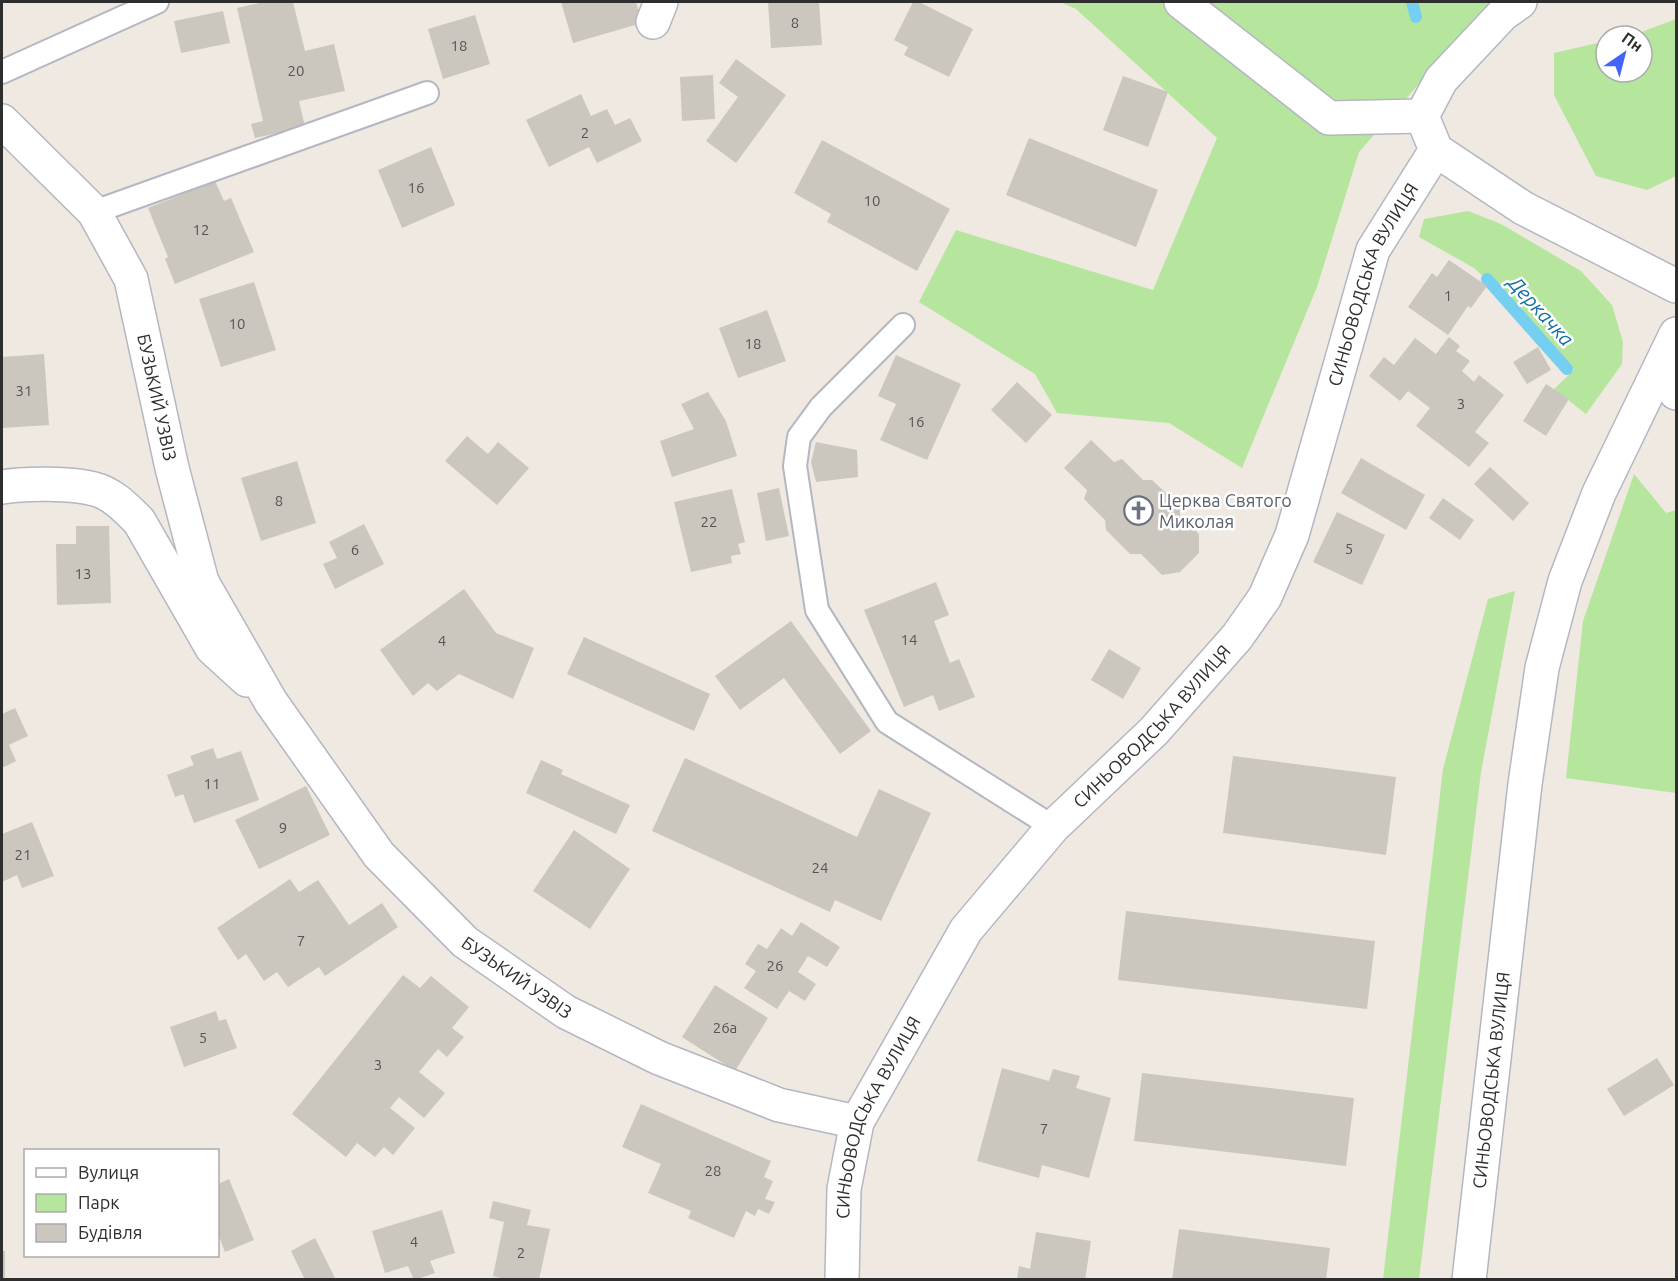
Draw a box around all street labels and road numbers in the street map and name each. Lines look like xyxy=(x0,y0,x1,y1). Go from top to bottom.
street label: СИНЬОВОДСЬКА ВУЛИЦЯ xyxy=(1324,179,1421,388)
street label: БУЗЬКИЙ УЗВІЗ xyxy=(134,332,181,462)
street label: СИНЬОВОДСЬКА ВУЛИЦЯ xyxy=(1069,641,1234,811)
street label: БУЗЬКИЙ УЗВІЗ xyxy=(458,932,576,1022)
street label: СИНЬОВОДСЬКА ВУЛИЦЯ xyxy=(1468,971,1513,1190)
street label: СИНЬОВОДСЬКА ВУЛИЦЯ xyxy=(832,1012,924,1219)

